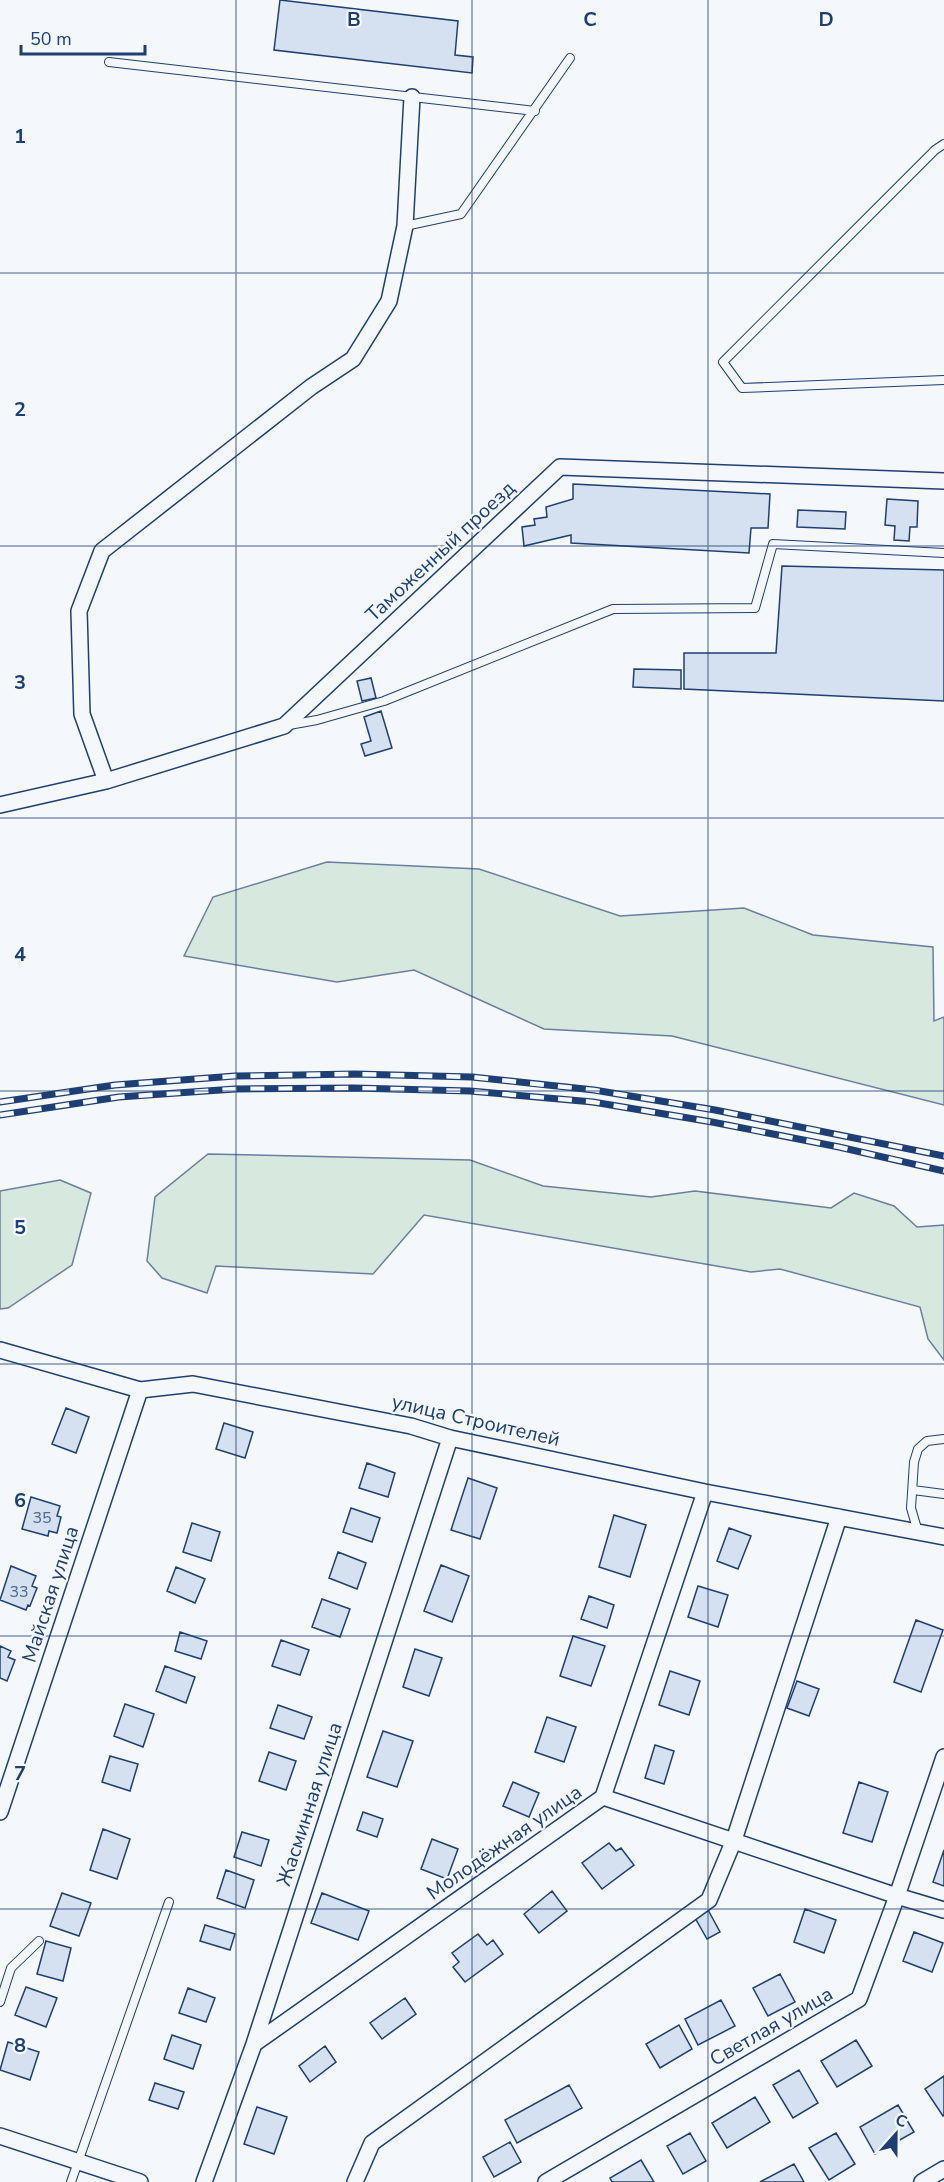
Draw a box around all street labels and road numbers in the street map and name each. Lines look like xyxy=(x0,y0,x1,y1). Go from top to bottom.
street label: Таможенный проезд xyxy=(360,475,521,628)
street label: улица Строителей xyxy=(389,1388,563,1453)
street label: Майская улица xyxy=(16,1522,85,1666)
street label: Жасминная улица xyxy=(270,1719,349,1889)
street label: Молодёжная улица xyxy=(421,1779,587,1906)
street label: Светлая улица xyxy=(705,1980,838,2073)

